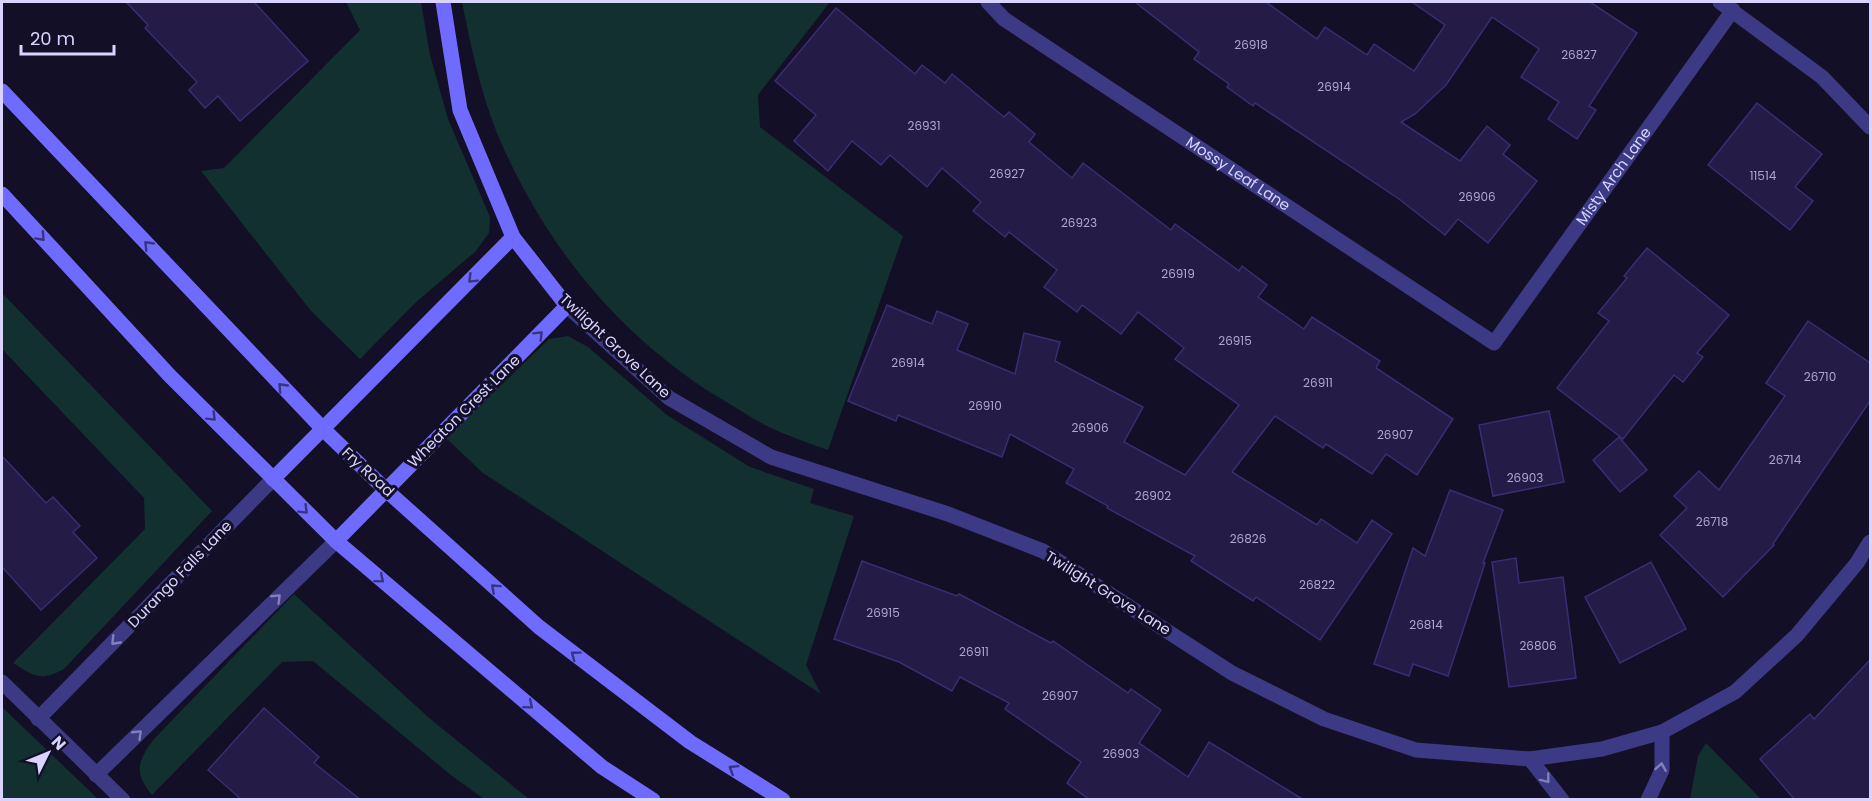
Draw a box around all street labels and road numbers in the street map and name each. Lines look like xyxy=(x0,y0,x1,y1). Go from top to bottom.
street label: Misty Arch Lane xyxy=(1571,123,1656,229)
street label: Mossy Leaf Lane xyxy=(1182,131,1295,216)
street label: Twilight Grove Lane xyxy=(555,289,675,403)
street label: Wheaton Crest Lane xyxy=(403,350,525,472)
street label: Fry Road xyxy=(338,442,399,501)
street label: Durango Falls Lane xyxy=(123,515,236,632)
street label: Twilight Grove Lane xyxy=(1041,545,1175,640)

